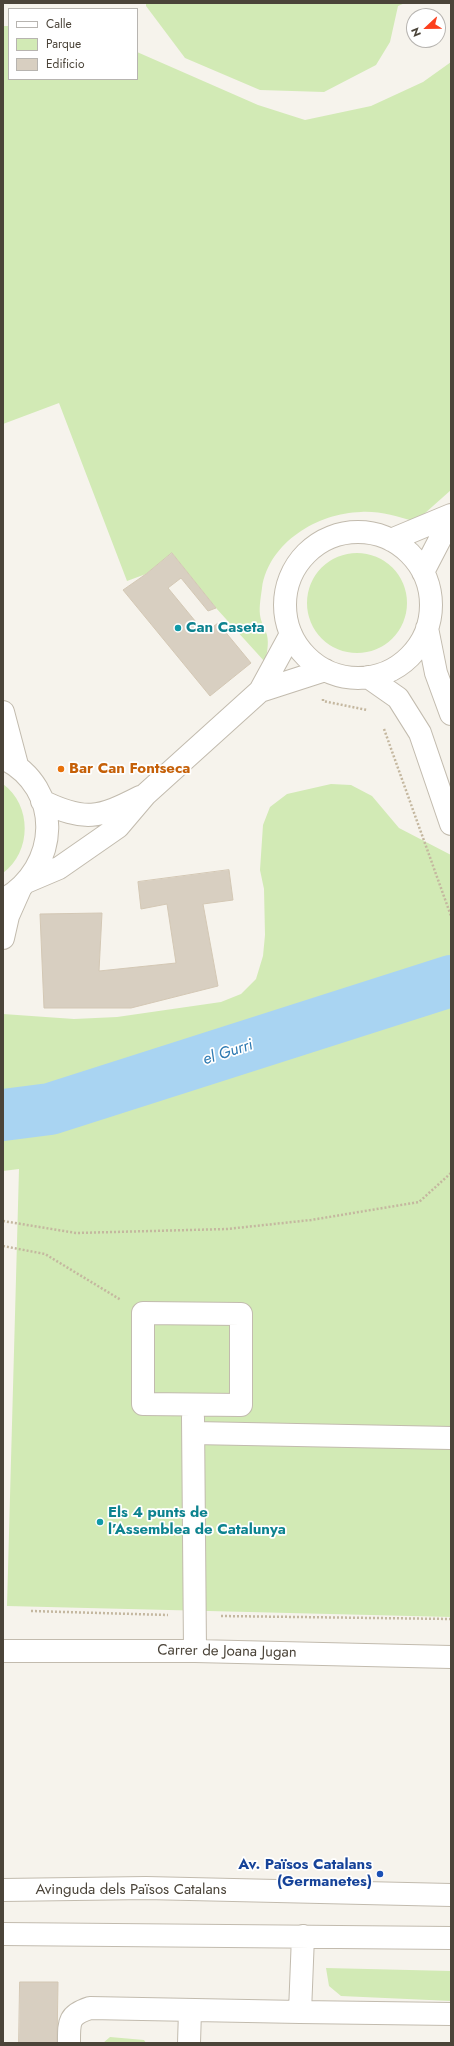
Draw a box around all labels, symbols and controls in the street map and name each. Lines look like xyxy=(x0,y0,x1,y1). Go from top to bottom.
legend xyxy=(8,8,138,80)
north arrow xyxy=(406,8,446,48)
text: Calle xyxy=(46,15,72,33)
text: N xyxy=(407,25,425,39)
text: Parque xyxy=(46,35,81,53)
text: Edificio xyxy=(46,55,85,73)
place label: Can Caseta xyxy=(186,619,265,637)
marker: Can Caseta xyxy=(173,623,183,633)
place label: Bar Can Fontseca xyxy=(69,760,190,778)
marker: Bar Can Fontseca xyxy=(56,764,66,774)
water label: el Gurri xyxy=(201,1036,255,1070)
place label: Els 4 punts de l’Assemblea de Catalunya xyxy=(108,1504,286,1539)
marker: Els 4 punts de l’Assemblea de Catalunya xyxy=(95,1517,105,1527)
street label: Carrer de Joana Jugan xyxy=(157,1642,297,1662)
place label: Av. Països Catalans (Germanetes) xyxy=(238,1856,372,1891)
marker: Av. Països Catalans (Germanetes) xyxy=(375,1869,385,1879)
street label: Avinguda dels Països Catalans xyxy=(35,1881,227,1899)

